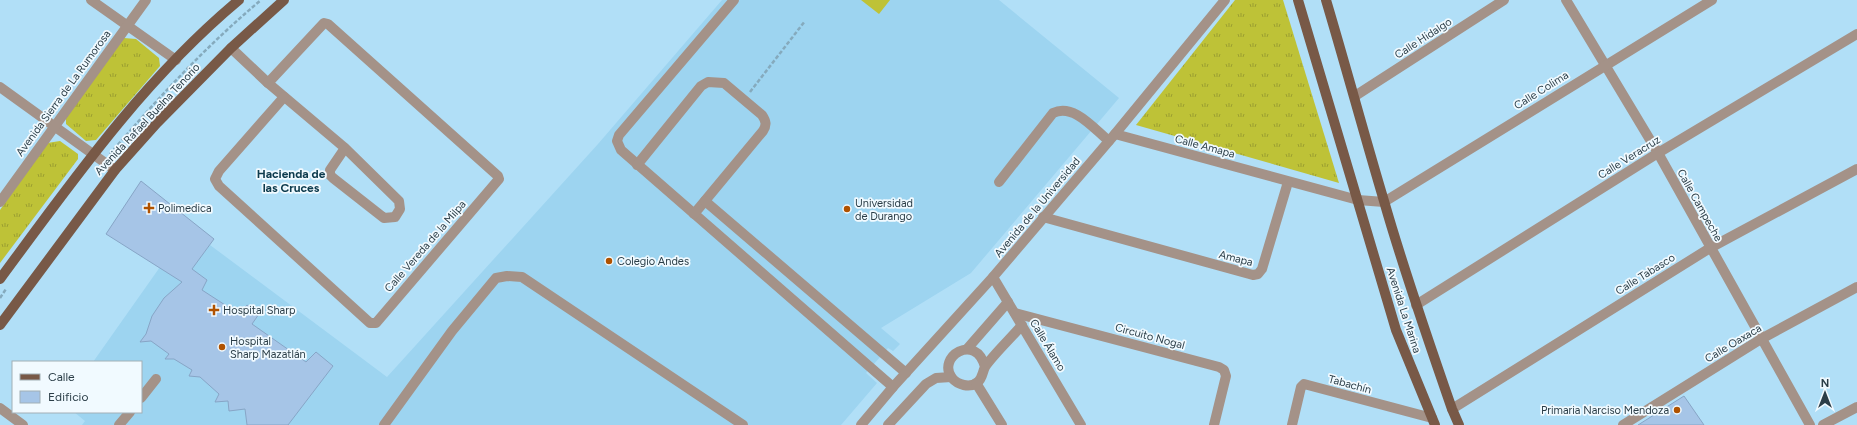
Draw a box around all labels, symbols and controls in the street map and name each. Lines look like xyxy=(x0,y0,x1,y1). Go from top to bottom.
street label: Calle Hidalgo xyxy=(1392,15,1454,62)
street label: Avenida Sierra de La Rumorosa xyxy=(13,28,113,159)
street label: Avenida Rafael Buelna Tenorio xyxy=(92,61,203,178)
street label: Calle Colima xyxy=(1512,69,1571,112)
street label: Calle Amapa xyxy=(1173,132,1236,161)
street label: Calle Veracruz xyxy=(1596,133,1663,182)
street label: Avenida de la Universidad xyxy=(992,155,1083,260)
district label: Hacienda de las Cruces xyxy=(257,167,326,195)
street label: Calle Campeche xyxy=(1674,167,1725,244)
place label: Universidad de Durango xyxy=(855,197,913,223)
street label: Calle Vereda de la Milpa xyxy=(382,198,469,295)
marker: Polimedica xyxy=(143,202,155,214)
place label: Polimedica xyxy=(158,202,212,215)
marker: Universidad de Durango xyxy=(842,204,852,214)
street label: Amapa xyxy=(1218,248,1254,269)
street label: Calle Tabasco xyxy=(1613,251,1677,298)
place label: Colegio Andes xyxy=(617,255,689,268)
marker: Colegio Andes xyxy=(604,256,614,266)
street label: Avenida La Marina xyxy=(1384,266,1424,355)
marker: Hospital Sharp xyxy=(208,304,220,316)
place label: Hospital Sharp xyxy=(223,304,296,317)
street label: Calle Álamo xyxy=(1027,317,1068,374)
street label: Circuito Nogal xyxy=(1114,321,1186,352)
street label: Calle Oaxaca xyxy=(1703,321,1764,365)
place label: Hospital Sharp Mazatlán xyxy=(230,335,306,361)
marker: Hospital Sharp Mazatlán xyxy=(217,342,227,352)
legend xyxy=(12,361,142,413)
text: Calle xyxy=(48,370,75,384)
street label: Tabachín xyxy=(1327,373,1373,396)
north arrow xyxy=(1805,373,1845,413)
text: N xyxy=(1821,377,1829,390)
text: Edificio xyxy=(48,390,88,404)
place label: Primaria Narciso Mendoza xyxy=(1541,404,1669,417)
marker: Primaria Narciso Mendoza xyxy=(1672,405,1682,415)

